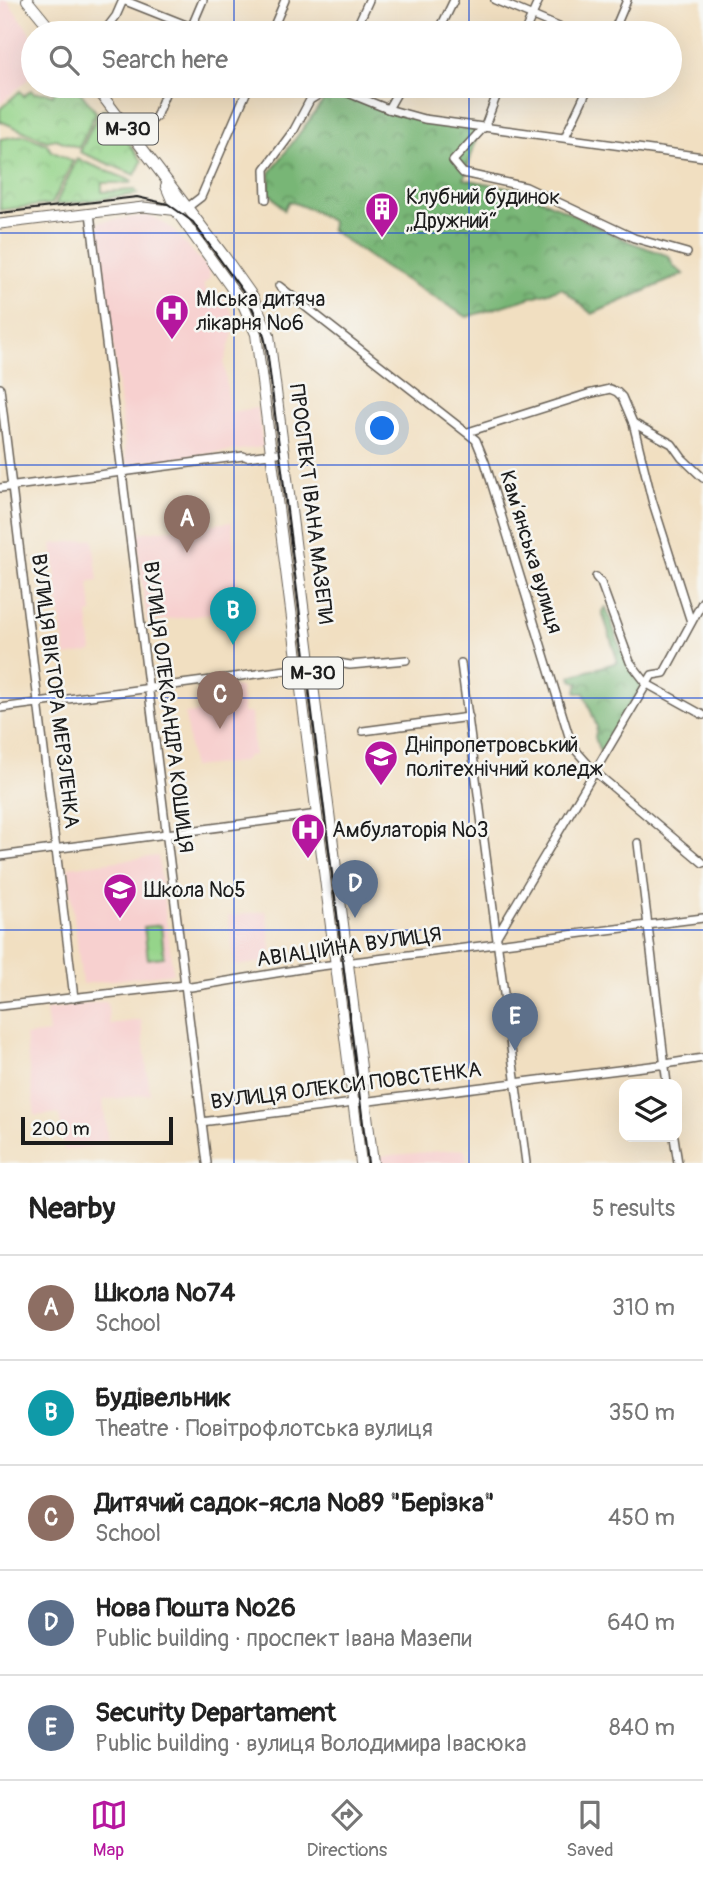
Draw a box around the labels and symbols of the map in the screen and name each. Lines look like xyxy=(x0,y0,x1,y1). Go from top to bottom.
road number: М-30 xyxy=(98,113,158,144)
place label: Клубний будинок „Дружний“ xyxy=(406,184,560,235)
building icon: Клубний будинок „Дружний“ xyxy=(363,190,401,239)
place label: МІська дитяча лікарня №6 xyxy=(196,286,325,337)
hospital icon: МІська дитяча лікарня №6 xyxy=(153,292,191,341)
street label: ПРОСПЕКТ ІВАНА МАЗЕПИ xyxy=(283,382,339,626)
your location xyxy=(365,411,399,445)
street label: Камʼянська вулиця xyxy=(493,467,569,637)
pin: A xyxy=(164,495,210,553)
street label: ВУЛИЦЯ ВІКТОРА МЕРЗЛЕНКА xyxy=(25,552,85,830)
street label: ВУЛИЦЯ ОЛЕКСАНДРА КОШИЦЯ xyxy=(137,560,199,854)
pin: B xyxy=(210,587,256,645)
road number: М-30 xyxy=(283,658,343,688)
pin: C xyxy=(197,671,243,729)
place label: Дніпропетровський політехнічний коледж xyxy=(405,732,604,783)
school or university icon: Дніпропетровський політехнічний коледж xyxy=(362,738,400,787)
hospital icon: Амбулаторія №3 xyxy=(289,811,327,860)
place label: Амбулаторія №3 xyxy=(332,817,488,844)
pin: D xyxy=(332,860,378,918)
school or university icon: Школа №5 xyxy=(101,871,139,920)
place label: Школа №5 xyxy=(144,877,246,904)
street label: АВІАЦІЙНА ВУЛИЦЯ xyxy=(255,921,443,973)
pin: E xyxy=(492,993,538,1051)
street label: ВУЛИЦЯ ОЛЕКСИ ПОВСТЕНКА xyxy=(209,1056,483,1116)
scale bar xyxy=(21,1114,173,1146)

